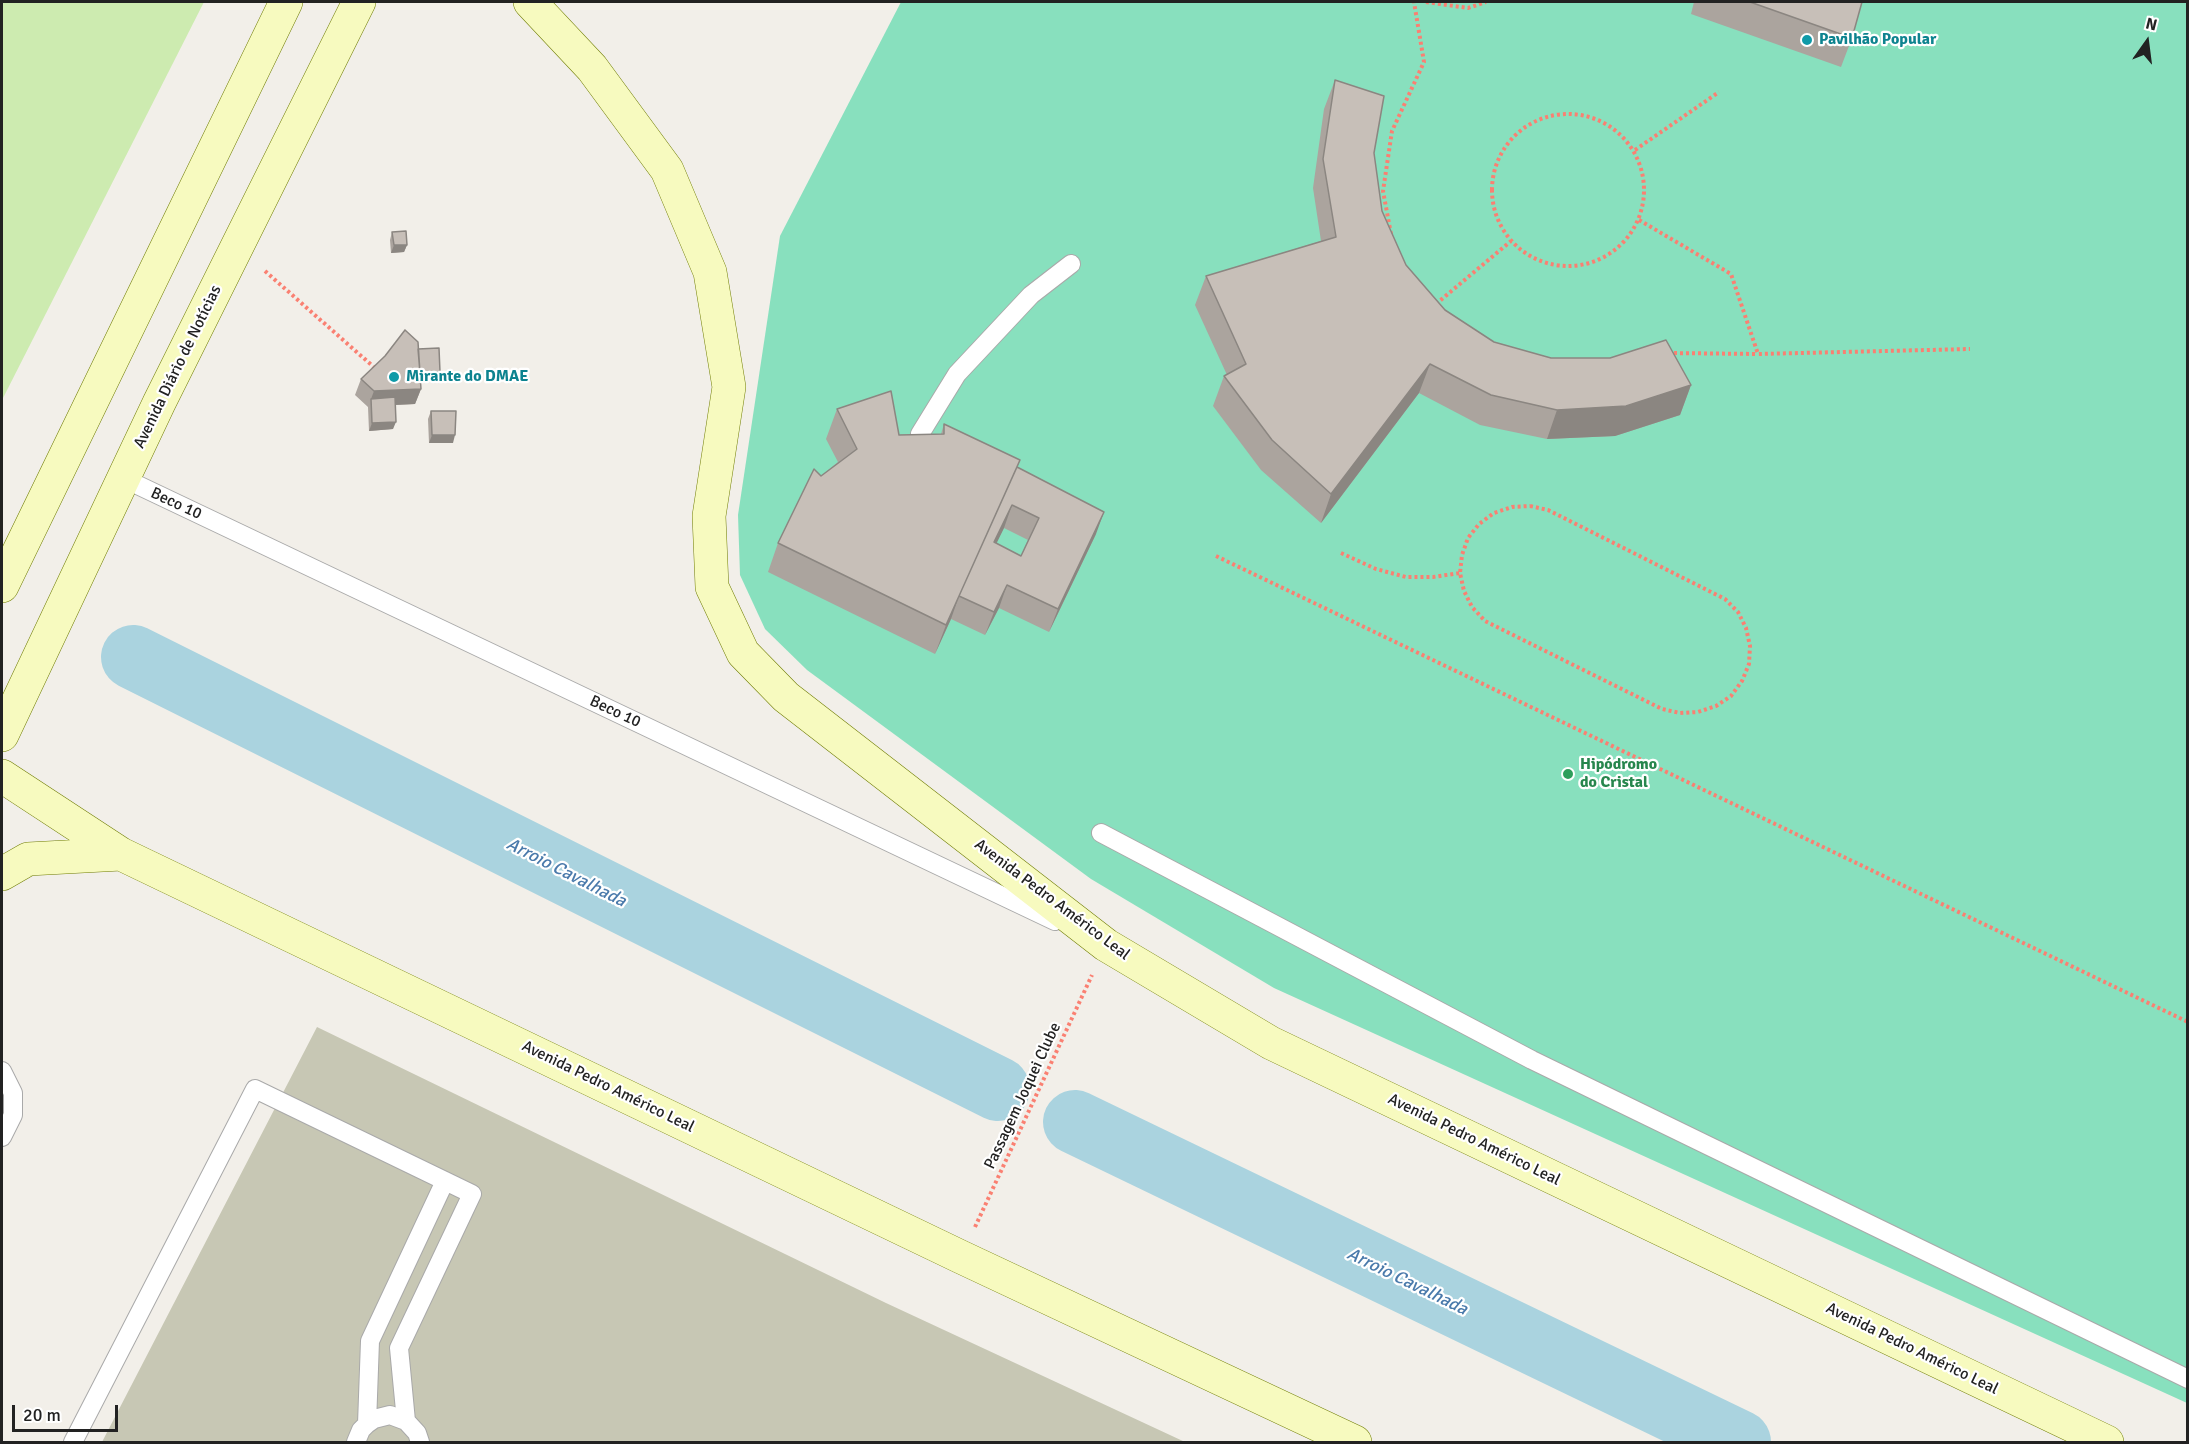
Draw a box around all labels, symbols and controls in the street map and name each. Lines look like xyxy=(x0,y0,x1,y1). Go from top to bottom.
north arrow xyxy=(2117,12,2177,72)
text: N xyxy=(2144,13,2159,36)
place label: Pavilhão Popular xyxy=(1819,30,1936,50)
marker: Pavilhão Popular xyxy=(1800,33,1814,47)
street label: Avenida Diário de Notícias xyxy=(130,282,226,452)
place label: Mirante do DMAE xyxy=(406,367,528,387)
marker: Mirante do DMAE xyxy=(387,370,401,384)
street label: Beco 10 xyxy=(147,484,205,524)
street label: Beco 10 xyxy=(586,692,644,732)
place label: Hipódromo do Cristal xyxy=(1580,755,1657,793)
marker: Hipódromo do Cristal xyxy=(1561,767,1575,781)
water label: Arroio Cavalhada xyxy=(503,834,629,912)
street label: Avenida Pedro Américo Leal xyxy=(971,835,1133,965)
street label: Passagem Joquei Clube xyxy=(981,1020,1065,1172)
street label: Avenida Pedro Américo Leal xyxy=(519,1037,697,1137)
street label: Avenida Pedro Américo Leal xyxy=(1385,1090,1563,1190)
water label: Arroio Cavalhada xyxy=(1343,1244,1471,1320)
street label: Avenida Pedro Américo Leal xyxy=(1823,1299,2001,1399)
scale bar xyxy=(15,1393,122,1431)
text: 20 m xyxy=(23,1404,61,1426)

